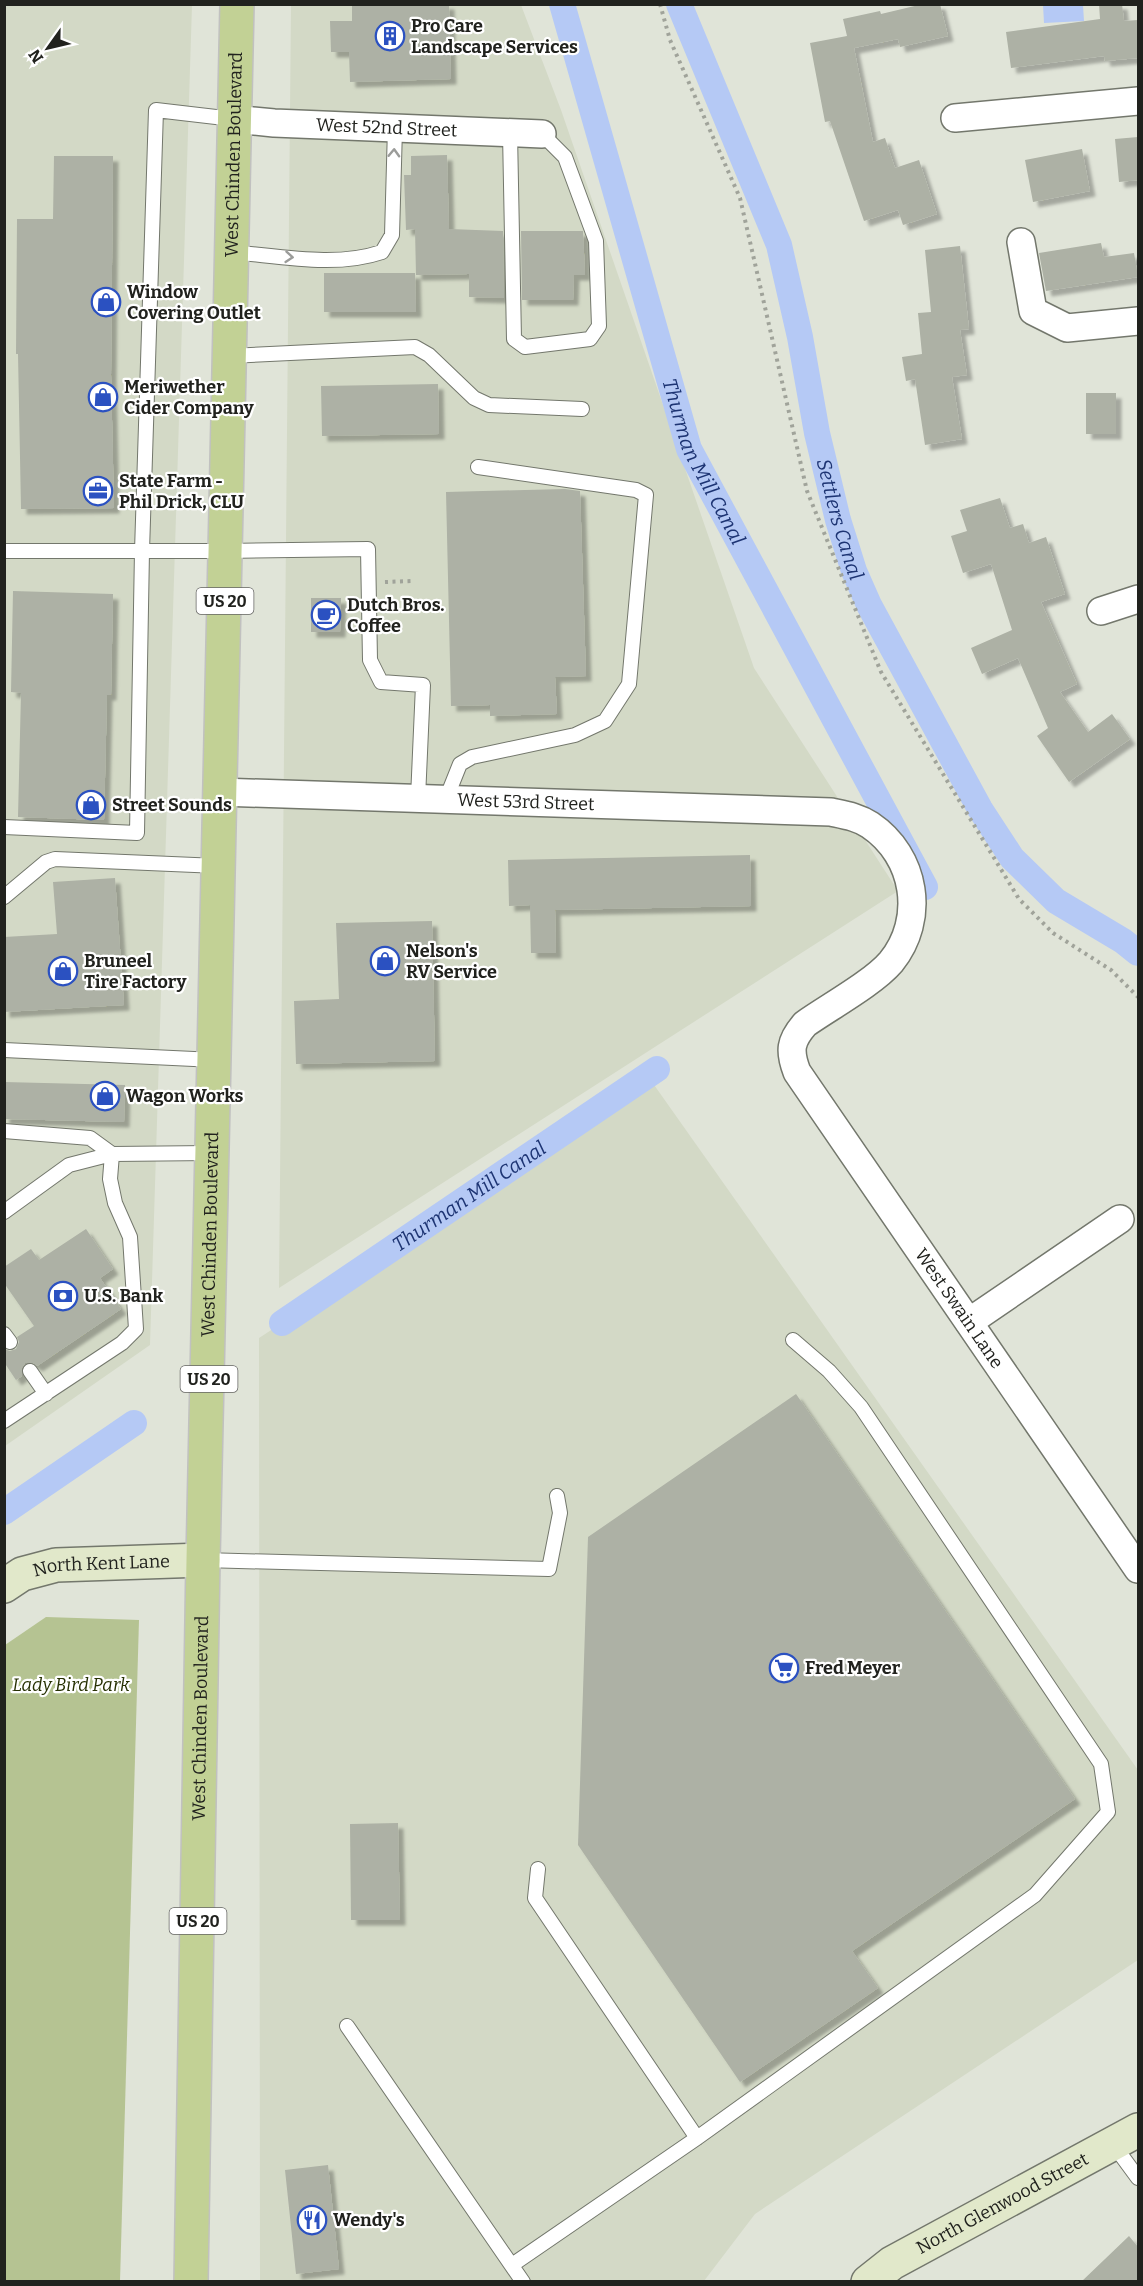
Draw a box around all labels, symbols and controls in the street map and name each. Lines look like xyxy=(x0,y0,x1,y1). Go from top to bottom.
place label: Pro Care Landscape Services xyxy=(411,15,578,58)
north arrow xyxy=(18,18,78,78)
building icon: Pro Care Landscape Services xyxy=(374,20,406,52)
text: N xyxy=(25,46,47,67)
street label: West Chinden Boulevard xyxy=(220,51,247,257)
street label: West 52nd Street xyxy=(316,114,458,142)
one-way arrow xyxy=(388,149,401,158)
one-way arrow xyxy=(285,250,294,263)
place label: Window Covering Outlet xyxy=(127,281,261,324)
shop icon: Window Covering Outlet xyxy=(90,286,122,318)
place label: Meriwether Cider Company xyxy=(124,376,255,419)
water label: Thurman Mill Canal xyxy=(658,376,750,549)
shop icon: Meriwether Cider Company xyxy=(87,381,119,413)
water label: Settlers Canal xyxy=(812,456,868,584)
place label: State Farm - Phil Drick, CLU xyxy=(119,470,245,513)
office icon: State Farm - Phil Drick, CLU xyxy=(82,475,114,507)
road number: US 20 xyxy=(196,588,254,614)
place label: Dutch Bros. Coffee xyxy=(347,594,445,637)
cafe icon: Dutch Bros. Coffee xyxy=(310,599,342,631)
shop icon: Street Sounds xyxy=(75,789,107,821)
street label: West 53rd Street xyxy=(457,789,595,815)
place label: Street Sounds xyxy=(112,794,232,816)
place label: Nelson's RV Service xyxy=(406,940,497,983)
shop icon: Nelson's RV Service xyxy=(369,945,401,977)
place label: Bruneel Tire Factory xyxy=(84,950,188,993)
shop icon: Bruneel Tire Factory xyxy=(47,955,79,987)
shop icon: Wagon Works xyxy=(89,1080,121,1112)
place label: Wagon Works xyxy=(126,1085,244,1107)
street label: West Chinden Boulevard xyxy=(197,1131,223,1337)
water label: Thurman Mill Canal xyxy=(388,1136,550,1257)
street label: West Swain Lane xyxy=(910,1244,1008,1373)
bank icon: U.S. Bank xyxy=(47,1280,79,1312)
place label: U.S. Bank xyxy=(84,1285,164,1307)
road number: US 20 xyxy=(180,1366,238,1392)
street label: North Kent Lane xyxy=(30,1550,170,1582)
street label: West Chinden Boulevard xyxy=(188,1615,213,1821)
supermarket icon: Fred Meyer xyxy=(768,1652,800,1684)
place label: Fred Meyer xyxy=(805,1657,901,1679)
park label: Lady Bird Park xyxy=(12,1674,130,1696)
road number: US 20 xyxy=(170,1908,226,1934)
street label: North Glenwood Street xyxy=(912,2148,1093,2259)
restaurant icon: Wendy's xyxy=(296,2204,328,2236)
place label: Wendy's xyxy=(333,2209,405,2231)

